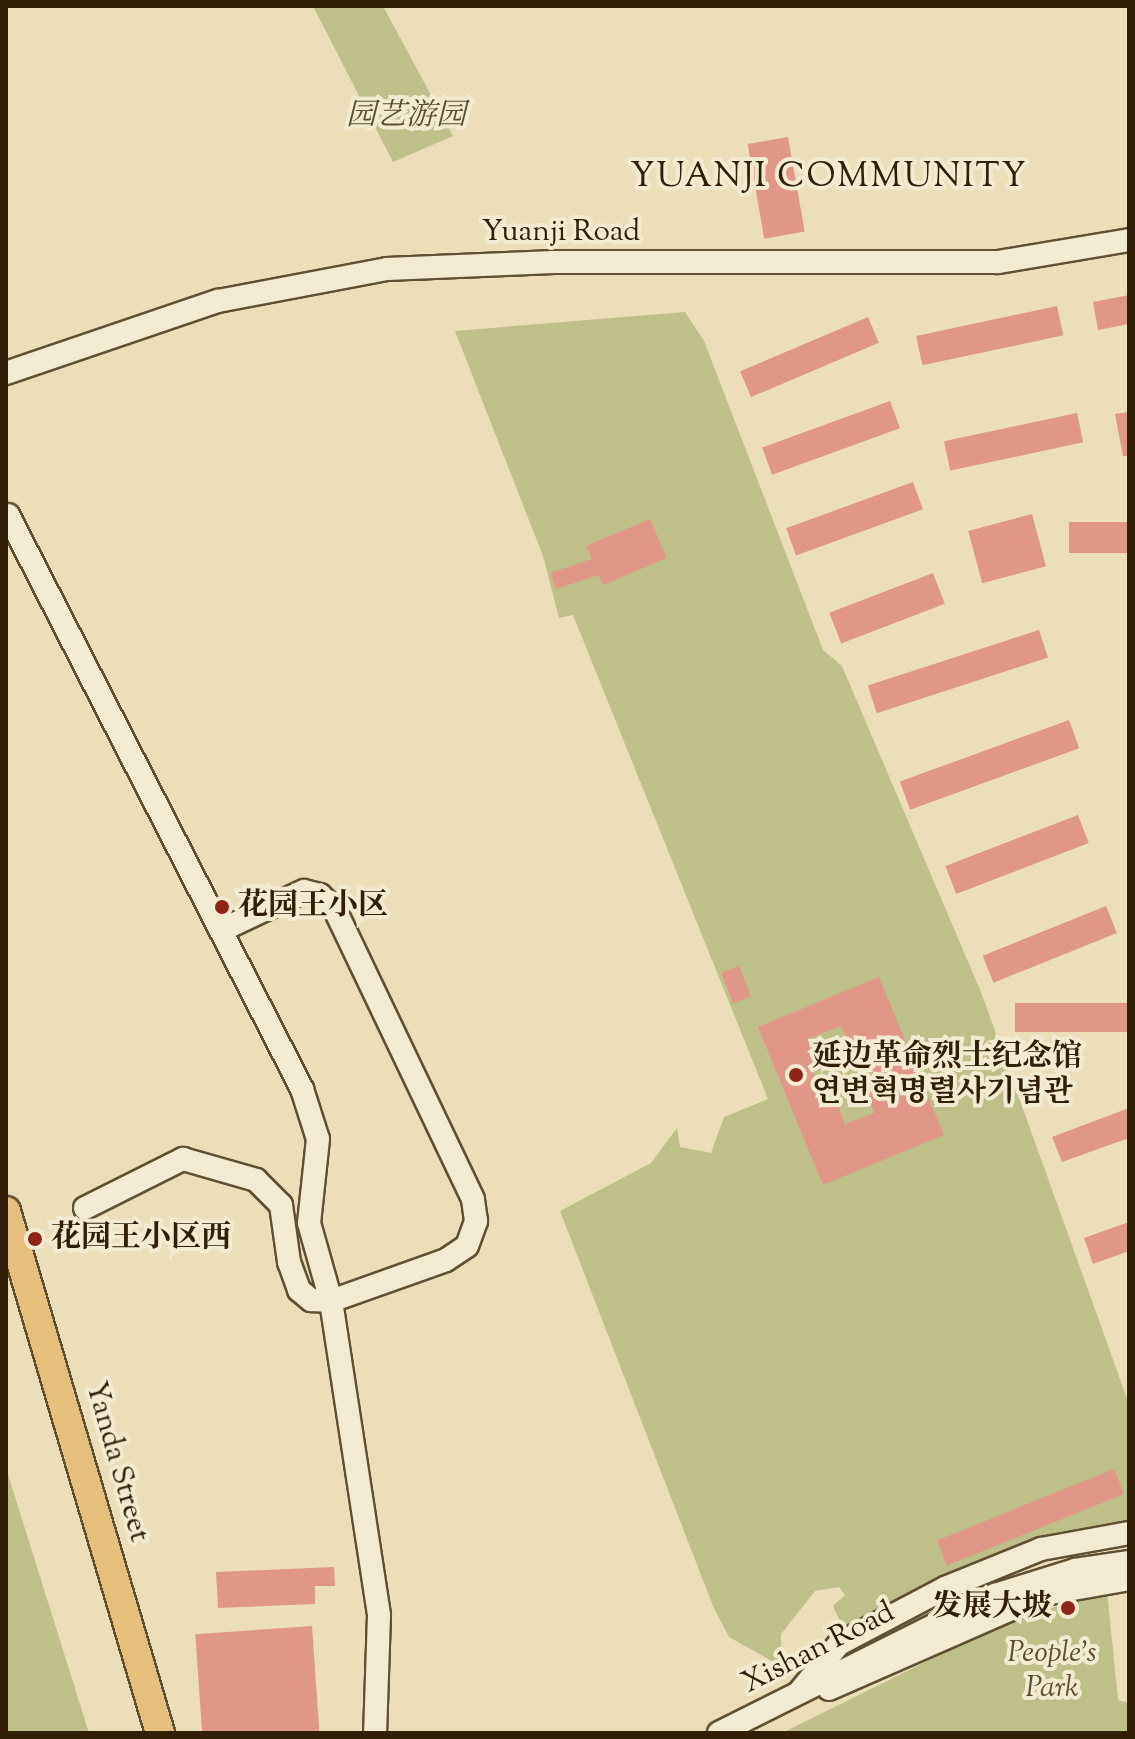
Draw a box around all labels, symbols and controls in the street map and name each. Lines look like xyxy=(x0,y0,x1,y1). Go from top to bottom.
park label: 园艺游园 xyxy=(346,99,466,135)
district label: YUANJI COMMUNITY xyxy=(630,158,1028,198)
street label: Yuanji Road xyxy=(482,215,640,251)
place label: 花园王小区 xyxy=(238,889,388,925)
marker: 花园王小区 xyxy=(213,898,231,916)
place label: 延边革命烈士纪念馆 연변혁명렬사기념관 xyxy=(812,1040,1082,1110)
marker: 延边革命烈士纪念馆 연변혁명렬사기념관 xyxy=(787,1066,805,1084)
place label: 花园王小区西 xyxy=(51,1221,231,1257)
marker: 花园王小区西 xyxy=(26,1230,44,1248)
street label: Yanda Street xyxy=(76,1378,156,1546)
place label: 发展大坡 xyxy=(932,1590,1052,1626)
street label: Xishan Road xyxy=(737,1595,901,1703)
marker: 发展大坡 xyxy=(1059,1599,1077,1617)
park label: People's Park xyxy=(1008,1636,1096,1706)

